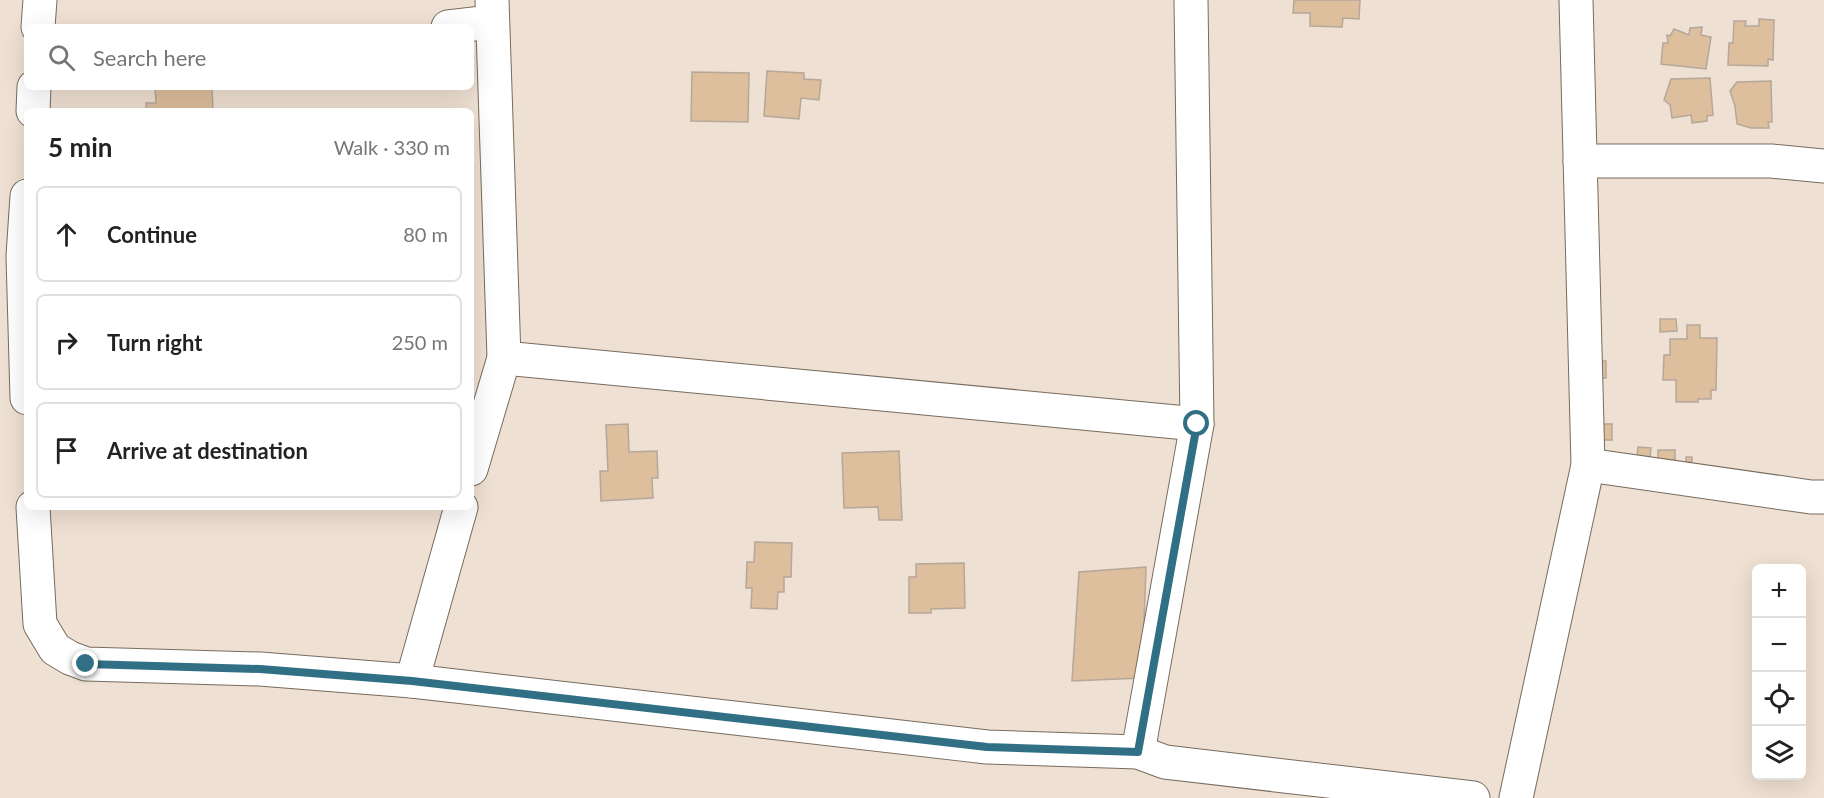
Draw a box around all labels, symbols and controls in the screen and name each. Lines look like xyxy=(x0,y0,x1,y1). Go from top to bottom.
search box xyxy=(24,24,474,90)
icon: search xyxy=(45,41,78,74)
text: Search here xyxy=(93,44,206,71)
text: 5 min xyxy=(48,131,112,163)
text: Walk · 330 m xyxy=(334,135,450,159)
icon: ahead xyxy=(50,218,83,251)
text: Continue xyxy=(107,221,197,248)
text: 80 m xyxy=(403,222,448,246)
icon: right xyxy=(50,326,83,359)
text: Turn right xyxy=(107,329,202,356)
text: 250 m xyxy=(392,330,448,354)
route start xyxy=(1183,410,1209,436)
icon: arrive xyxy=(50,434,83,467)
text: Arrive at destination xyxy=(107,437,308,464)
map controls xyxy=(1752,564,1806,780)
button: + xyxy=(1752,564,1806,618)
button: − xyxy=(1752,618,1806,672)
route end xyxy=(72,650,98,676)
button: locate xyxy=(1752,672,1806,726)
button: layers xyxy=(1752,726,1806,780)

